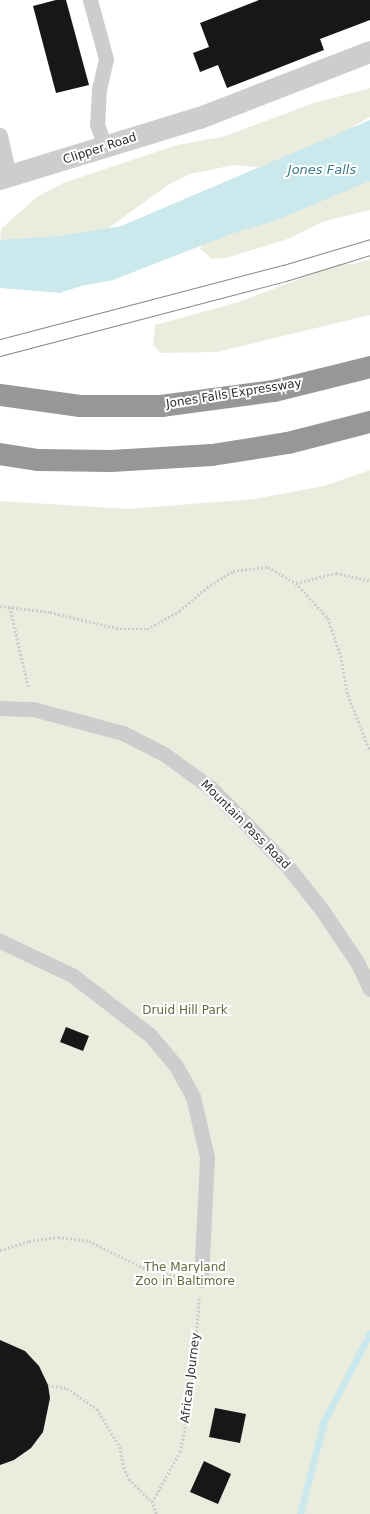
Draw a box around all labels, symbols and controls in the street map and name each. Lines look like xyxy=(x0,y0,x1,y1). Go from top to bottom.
street label: Clipper Road xyxy=(61,130,139,168)
water label: Jones Falls xyxy=(288,162,356,178)
street label: Jones Falls Expressway xyxy=(165,376,303,412)
street label: Mountain Pass Road xyxy=(197,777,293,873)
park label: Druid Hill Park xyxy=(142,1004,228,1018)
park label: The Maryland Zoo in Baltimore xyxy=(135,1261,235,1289)
street label: African Journey xyxy=(178,1332,204,1424)

